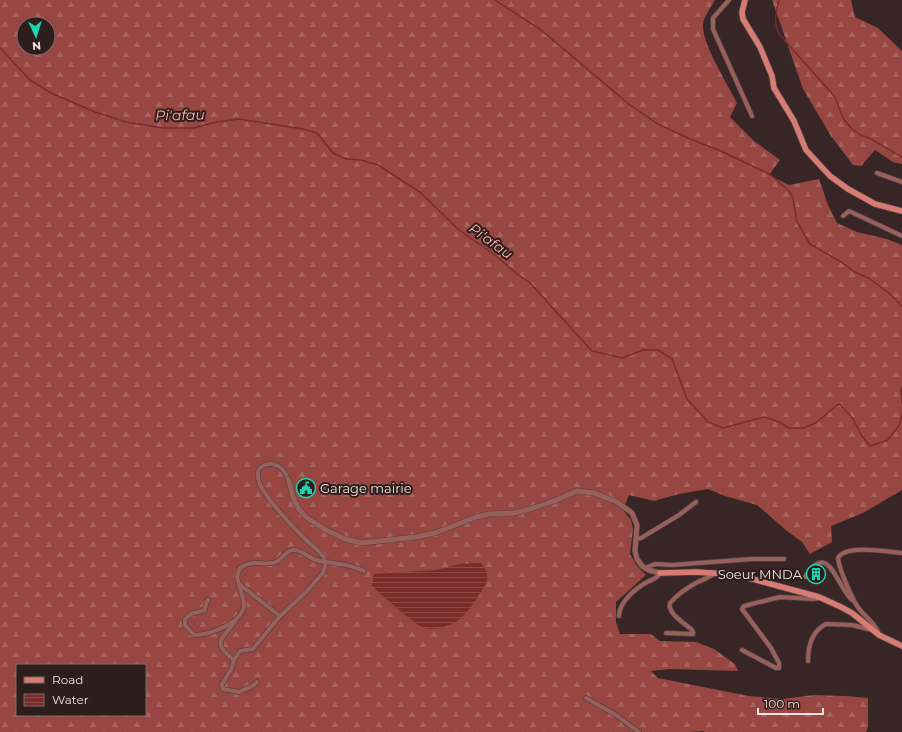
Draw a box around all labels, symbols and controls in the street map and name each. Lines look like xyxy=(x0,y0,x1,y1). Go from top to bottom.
north arrow xyxy=(16,16,56,56)
text: N xyxy=(32,39,42,53)
water label: Pi'afau xyxy=(155,106,205,124)
water label: Pi'afau xyxy=(466,219,516,263)
public building icon: Garage mairie xyxy=(295,477,317,499)
place label: Garage mairie xyxy=(320,480,412,496)
building icon: Soeur MNDA xyxy=(805,563,827,585)
place label: Soeur MNDA xyxy=(718,566,803,582)
legend xyxy=(16,664,146,716)
text: Road xyxy=(52,672,83,687)
scale bar xyxy=(758,690,823,716)
text: Water xyxy=(52,692,89,707)
text: 100 m xyxy=(764,696,800,711)

